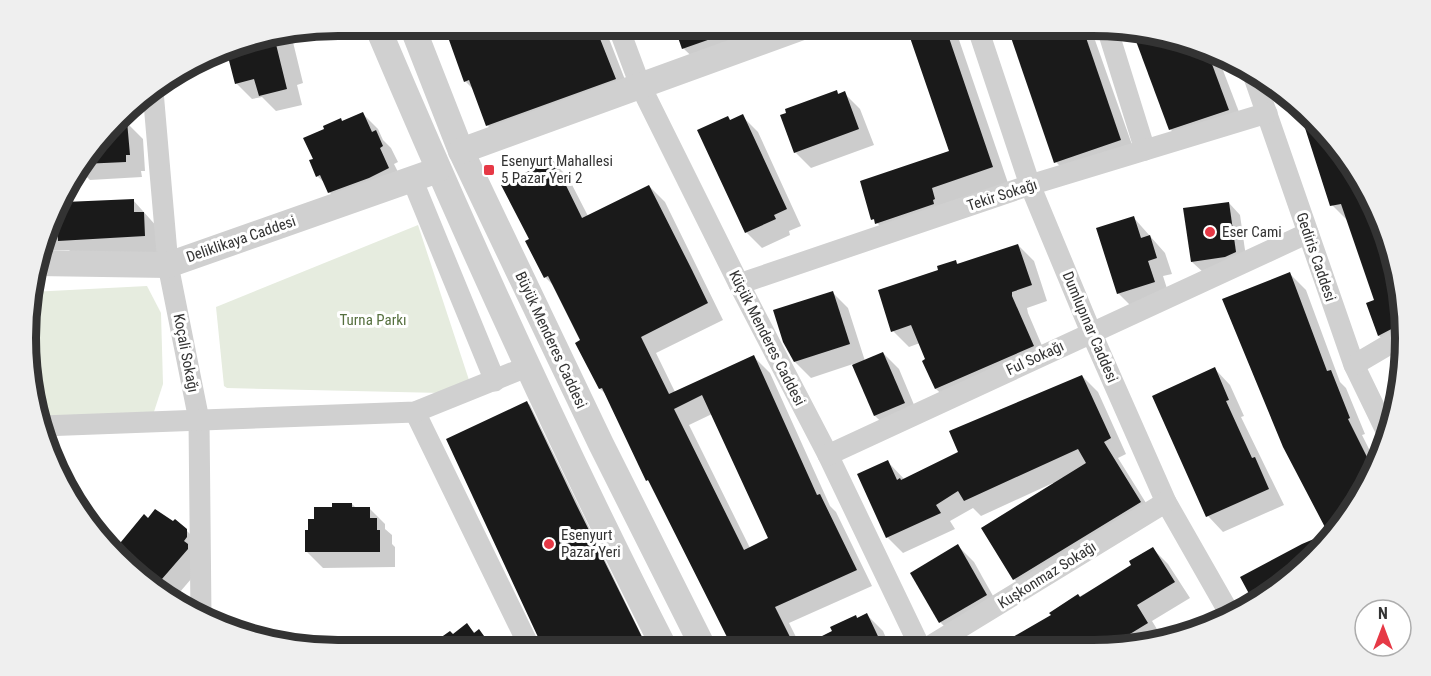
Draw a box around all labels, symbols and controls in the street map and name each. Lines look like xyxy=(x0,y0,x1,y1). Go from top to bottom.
place label: Esenyurt Mahallesi 5 Pazar Yeri 2 xyxy=(501,152,613,187)
marker: Esenyurt Mahallesi 5 Pazar Yeri 2 xyxy=(482,163,496,177)
street label: Tekir Sokağı xyxy=(965,175,1039,215)
street label: Gediris Caddesi xyxy=(1292,210,1340,304)
street label: Deliklikaya Caddesi xyxy=(184,212,298,266)
place label: Eser Cami xyxy=(1222,223,1282,241)
marker: Eser Cami xyxy=(1203,225,1217,239)
street label: Küçük Menderes Caddesi xyxy=(725,267,809,409)
street label: Büyük Menderes Caddesi xyxy=(511,269,591,411)
street label: Dumlupınar Caddesi xyxy=(1058,269,1122,385)
park label: Turna Parkı xyxy=(339,311,407,329)
street label: Koçali Sokağı xyxy=(170,312,202,394)
street label: Ful Sokağı xyxy=(1003,337,1067,379)
place label: Esenyurt Pazar Yeri xyxy=(561,526,621,561)
marker: Esenyurt Pazar Yeri xyxy=(542,537,556,551)
street label: Kuşkonmaz Sokağı xyxy=(995,538,1099,612)
north arrow xyxy=(1353,598,1413,658)
text: N xyxy=(1378,604,1388,623)

